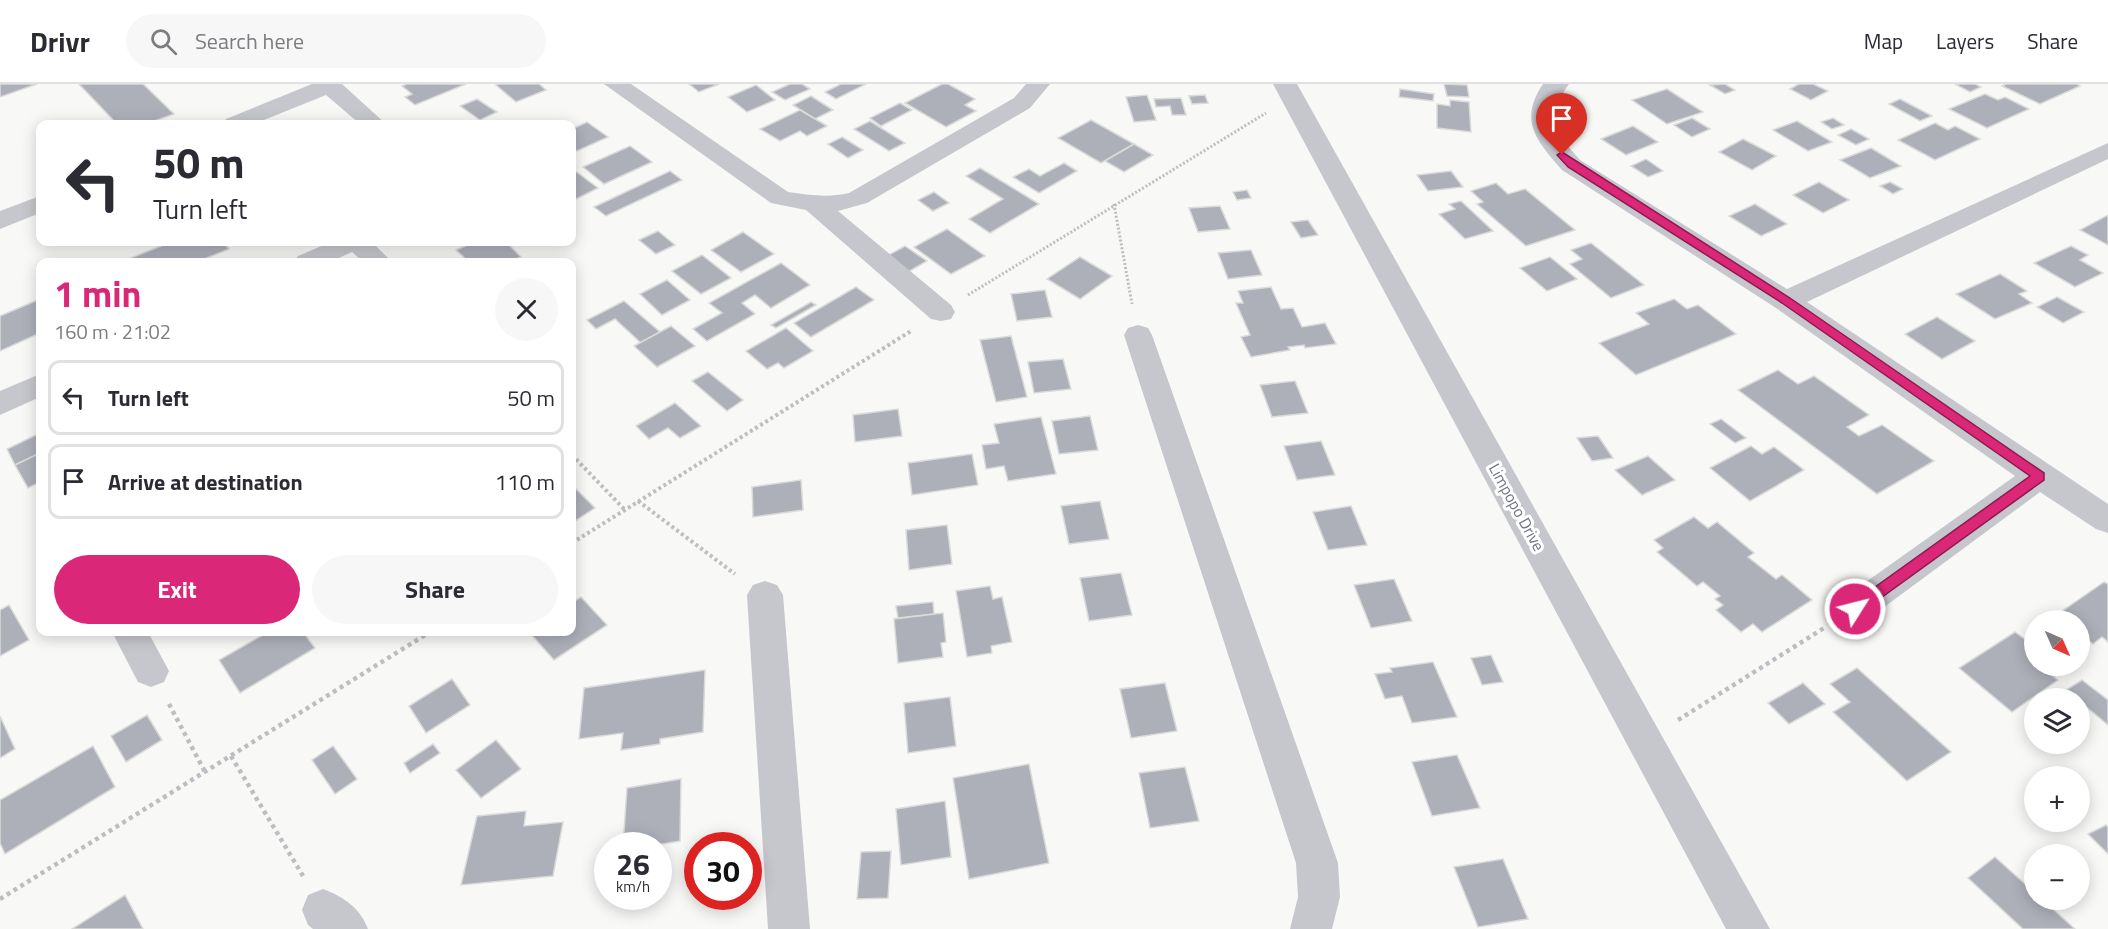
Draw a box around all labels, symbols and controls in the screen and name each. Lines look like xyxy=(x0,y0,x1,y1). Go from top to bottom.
search box xyxy=(126,14,546,68)
text: Drivr xyxy=(30,20,90,63)
text: Search here xyxy=(195,24,304,58)
icon: search xyxy=(147,25,180,58)
text: Map xyxy=(1864,25,1903,57)
text: Layers xyxy=(1936,25,1994,57)
text: Share xyxy=(2027,25,2078,57)
pin xyxy=(1536,93,1587,155)
icon: arrive xyxy=(1545,102,1578,135)
text: 50 m xyxy=(153,130,245,194)
icon: left xyxy=(54,144,132,222)
text: Turn left xyxy=(153,188,247,229)
text: 1 min xyxy=(54,266,141,321)
button: close xyxy=(495,278,558,341)
text: 160 m · 21:02 xyxy=(54,316,171,347)
icon: left xyxy=(57,381,90,414)
text: Turn left xyxy=(108,381,189,415)
text: 50 m xyxy=(507,381,555,415)
street label: Limpopo Drive xyxy=(1483,459,1551,555)
icon: arrive xyxy=(57,465,90,498)
text: Arrive at destination xyxy=(108,465,303,499)
text: 110 m xyxy=(495,465,555,499)
button: Exit xyxy=(54,555,300,624)
button: Share xyxy=(312,555,558,624)
position arrow xyxy=(1823,577,1887,641)
north arrow xyxy=(2024,610,2090,676)
map controls xyxy=(2024,610,2090,910)
button: layers xyxy=(2024,688,2090,754)
button: + xyxy=(2024,766,2090,832)
speed limit sign: 30 xyxy=(684,832,762,910)
text: 26 xyxy=(616,841,650,887)
button: − xyxy=(2024,844,2090,910)
text: km/h xyxy=(616,875,650,898)

